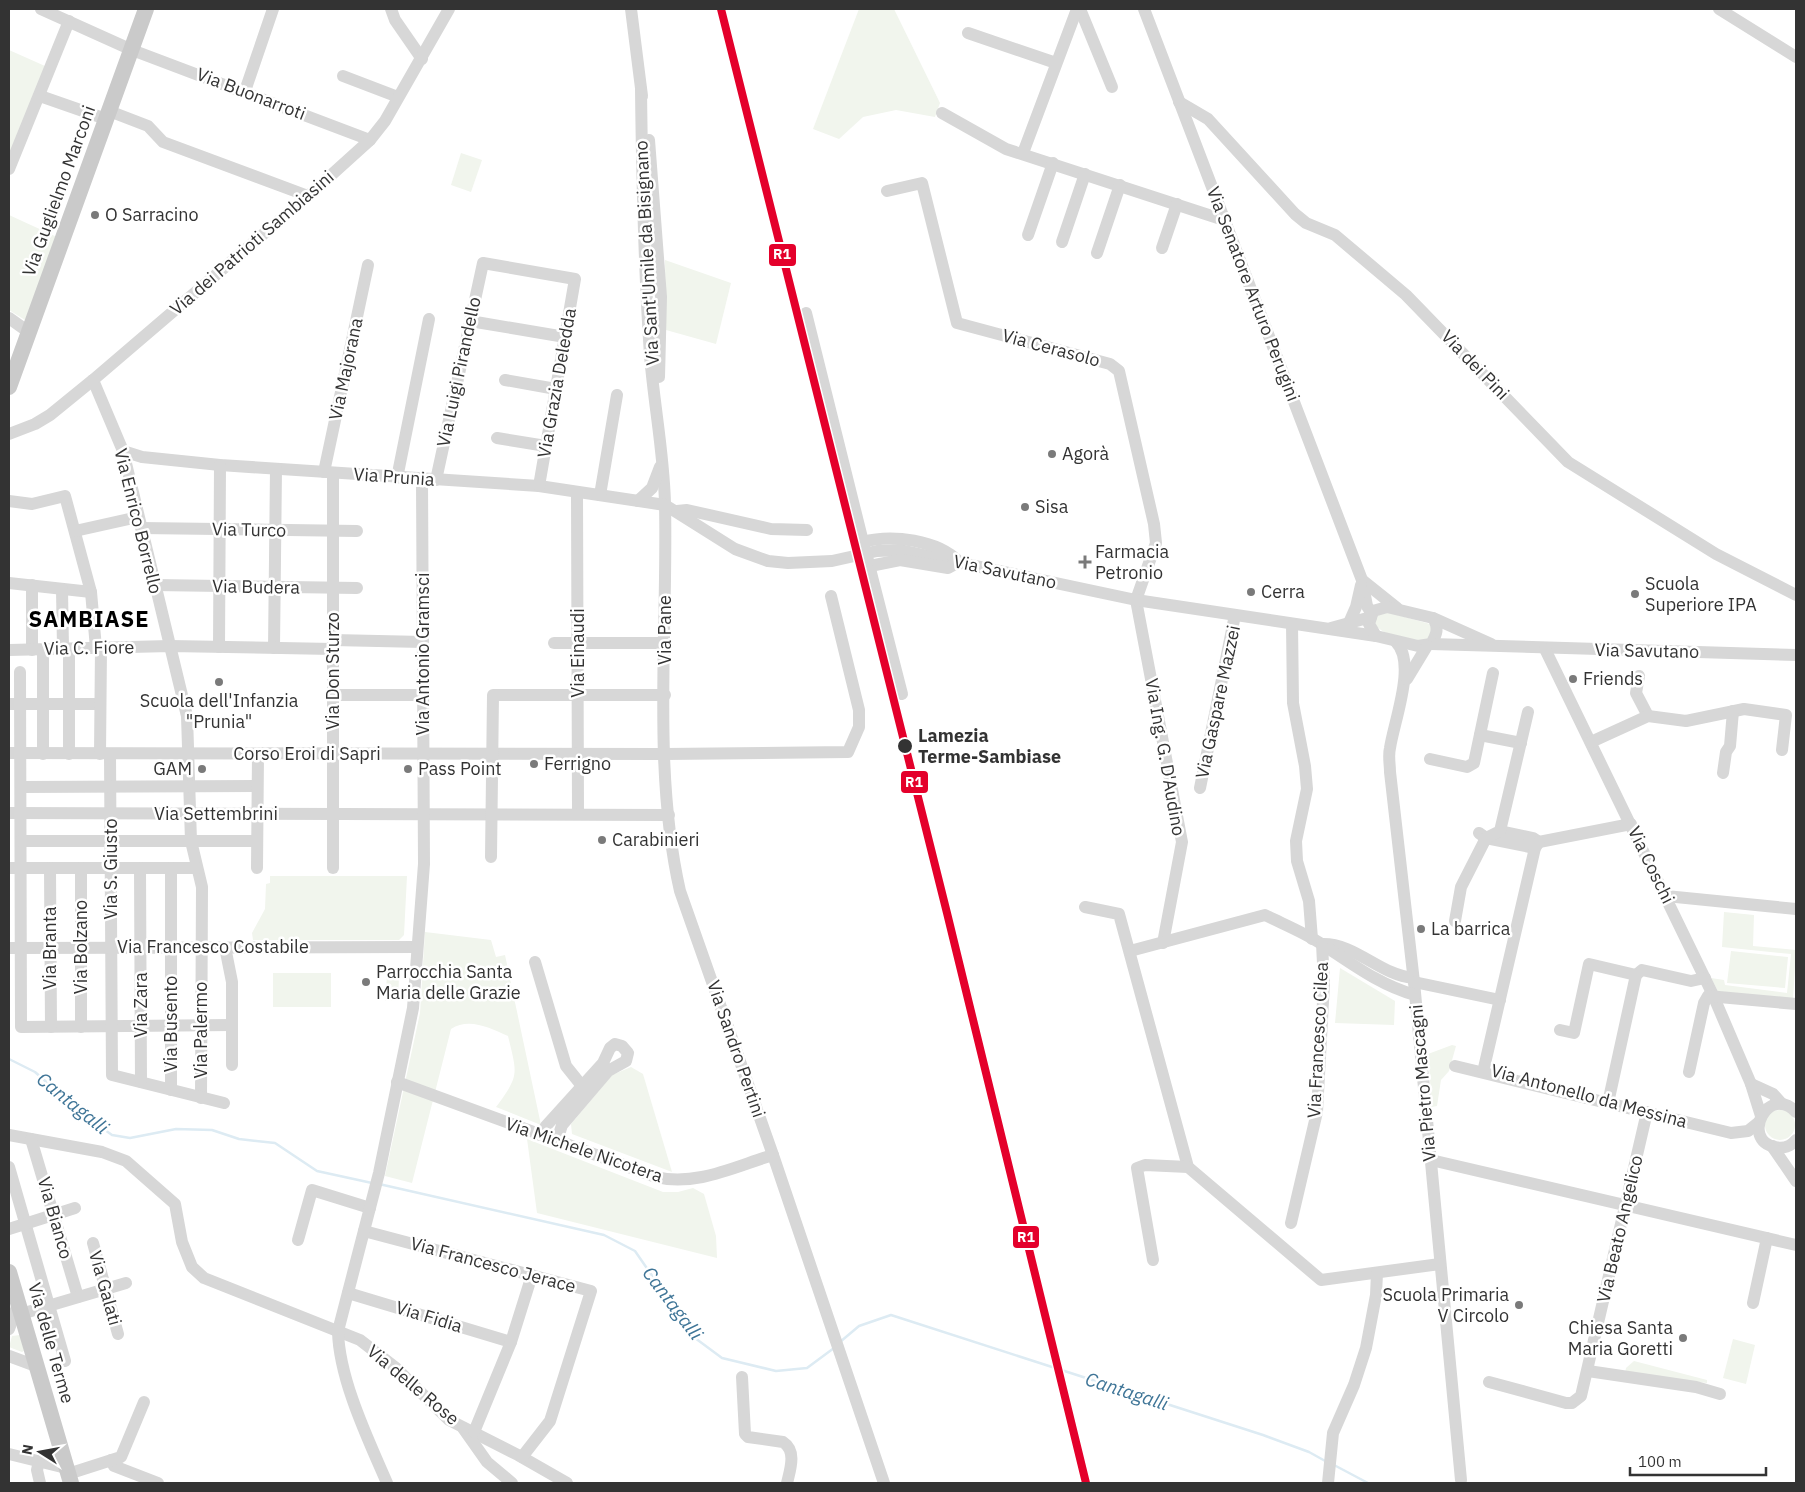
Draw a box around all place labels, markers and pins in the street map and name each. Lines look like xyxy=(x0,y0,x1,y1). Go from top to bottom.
place label: O Sarracino xyxy=(105,203,199,226)
marker: O Sarracino xyxy=(89,209,101,221)
place label: Agorà xyxy=(1062,442,1110,465)
marker: Agorà xyxy=(1046,448,1058,460)
place label: Sisa xyxy=(1035,495,1069,518)
marker: Sisa xyxy=(1019,501,1031,513)
place label: Farmacia Petronio xyxy=(1095,540,1169,584)
marker: Farmacia Petronio xyxy=(1079,556,1091,568)
place label: Scuola Superiore IPA xyxy=(1645,572,1757,616)
place label: Cerra xyxy=(1261,580,1305,603)
marker: Cerra xyxy=(1245,586,1257,598)
marker: Scuola Superiore IPA xyxy=(1629,588,1641,600)
place label: Friends xyxy=(1583,667,1643,690)
marker: Friends xyxy=(1567,673,1579,685)
marker: Scuola dell'Infanzia "Prunia" xyxy=(213,676,225,688)
place label: Scuola dell'Infanzia "Prunia" xyxy=(140,689,299,733)
place label: Lamezia Terme-Sambiase xyxy=(918,724,1061,768)
marker: Lamezia Terme-Sambiase xyxy=(896,737,914,755)
place label: Ferrigno xyxy=(544,752,611,775)
place label: GAM xyxy=(153,757,192,780)
place label: Pass Point xyxy=(418,757,502,780)
marker: Ferrigno xyxy=(528,758,540,770)
marker: GAM xyxy=(196,763,208,775)
marker: Pass Point xyxy=(402,763,414,775)
place label: Carabinieri xyxy=(612,828,700,851)
marker: Carabinieri xyxy=(596,834,608,846)
place label: La barrica xyxy=(1431,917,1511,940)
marker: La barrica xyxy=(1415,923,1427,935)
place label: Parrocchia Santa Maria delle Grazie xyxy=(376,960,521,1004)
marker: Parrocchia Santa Maria delle Grazie xyxy=(360,976,372,988)
place label: Scuola Primaria V Circolo xyxy=(1383,1283,1509,1327)
marker: Scuola Primaria V Circolo xyxy=(1513,1299,1525,1311)
place label: Chiesa Santa Maria Goretti xyxy=(1568,1316,1673,1360)
marker: Chiesa Santa Maria Goretti xyxy=(1677,1332,1689,1344)

